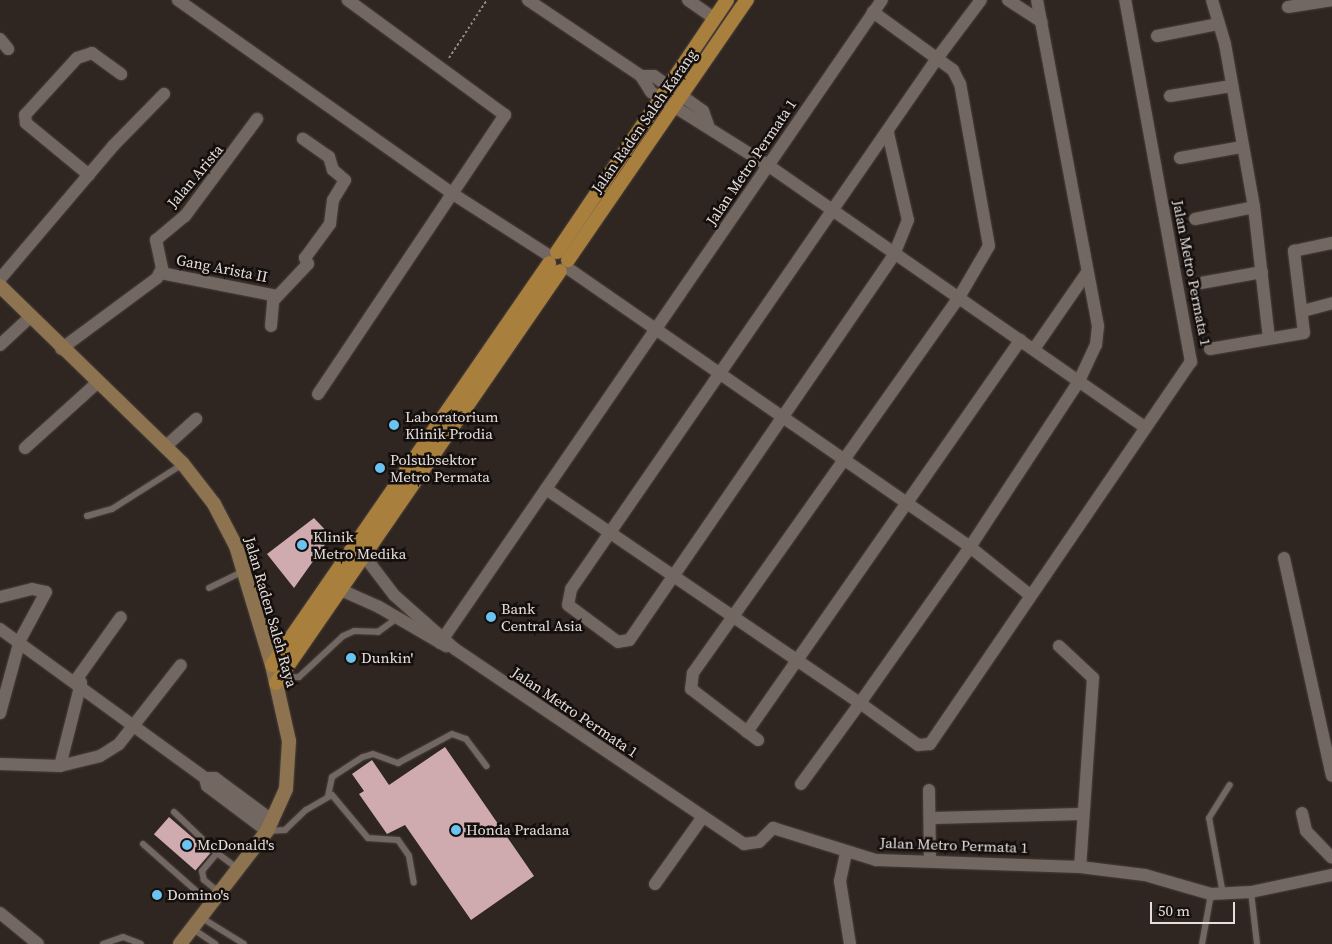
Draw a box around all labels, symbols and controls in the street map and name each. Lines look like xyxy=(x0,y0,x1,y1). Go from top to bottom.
street label: Jalan Raden Saleh Karang xyxy=(588,46,700,196)
street label: Jalan Metro Permata 1 xyxy=(702,96,800,228)
street label: Jalan Arista xyxy=(163,141,227,211)
street label: Jalan Metro Permata 1 xyxy=(1169,199,1215,347)
street label: Gang Arista II xyxy=(175,250,269,286)
place label: Laboratorium Klinik Prodia xyxy=(405,407,498,442)
marker: Laboratorium Klinik Prodia xyxy=(387,418,401,432)
place label: Polsubsektor Metro Permata xyxy=(390,450,490,485)
marker: Polsubsektor Metro Permata xyxy=(374,462,386,474)
place label: Klinik Metro Medika xyxy=(313,527,406,562)
street label: Jalan Raden Saleh Raya xyxy=(241,535,301,689)
marker: Klinik Metro Medika xyxy=(295,538,309,552)
place label: Bank Central Asia xyxy=(501,599,582,634)
marker: Bank Central Asia xyxy=(485,611,497,623)
place label: Dunkin' xyxy=(361,649,413,667)
marker: Dunkin' xyxy=(345,652,357,664)
street label: Jalan Metro Permata 1 xyxy=(509,663,641,761)
place label: Honda Pradana xyxy=(466,821,569,839)
marker: Honda Pradana xyxy=(450,824,462,836)
street label: Jalan Metro Permata 1 xyxy=(880,833,1028,857)
place label: McDonald's xyxy=(197,836,274,854)
marker: McDonald's xyxy=(181,839,193,851)
place label: Domino's xyxy=(167,886,229,904)
marker: Domino's xyxy=(151,889,163,901)
scale bar xyxy=(1152,892,1237,924)
text: 50 m xyxy=(1158,900,1190,921)

